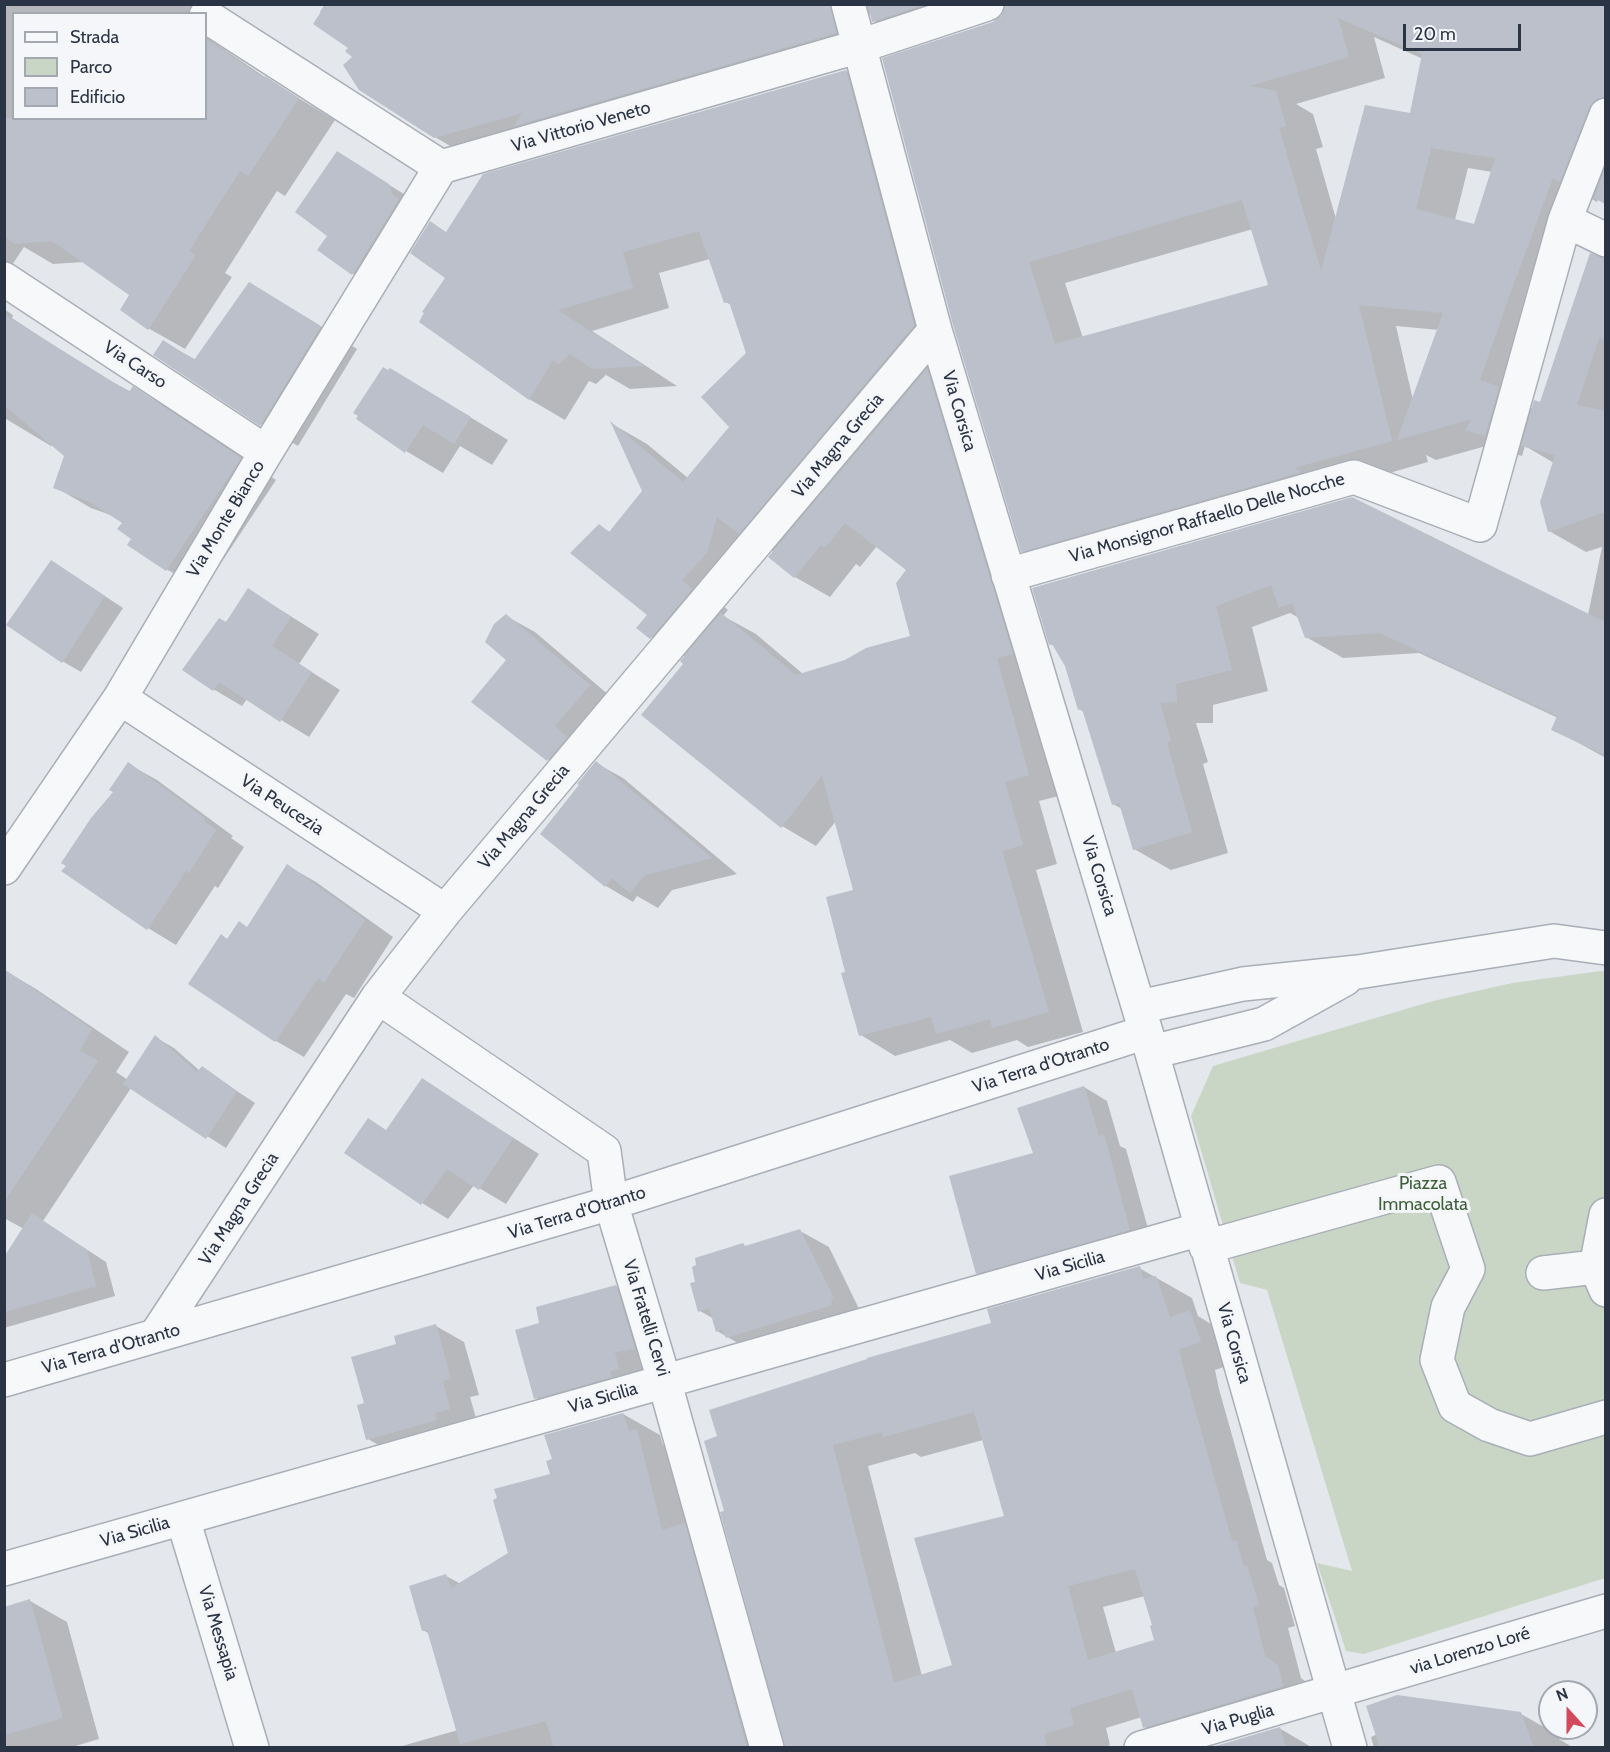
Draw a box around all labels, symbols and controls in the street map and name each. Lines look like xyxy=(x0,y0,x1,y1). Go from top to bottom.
legend xyxy=(12,12,207,120)
scale bar xyxy=(1406,12,1524,50)
text: 20 m xyxy=(1414,23,1456,45)
text: Strada xyxy=(70,26,119,48)
text: Parco xyxy=(70,56,112,78)
text: Edificio xyxy=(70,86,125,108)
street label: Via Vittorio Veneto xyxy=(509,97,653,157)
street label: Via Carso xyxy=(99,337,171,393)
street label: Via Corsica xyxy=(937,368,981,454)
street label: Via Magna Grecia xyxy=(788,389,888,503)
street label: Via Monte Bianco xyxy=(183,456,269,582)
street label: Via Monsignor Raffaello Delle Nocche xyxy=(1067,468,1347,568)
street label: Via Magna Grecia xyxy=(474,760,574,874)
street label: Via Peucezia xyxy=(236,770,328,840)
street label: Via Corsica xyxy=(1077,833,1121,919)
street label: Via Terra d'Otranto xyxy=(970,1034,1112,1098)
street label: Via Magna Grecia xyxy=(194,1148,284,1270)
park label: Piazza Immacolata xyxy=(1378,1173,1468,1216)
street label: Via Terra d'Otranto xyxy=(506,1182,648,1244)
street label: Via Sicilia xyxy=(1033,1246,1107,1286)
street label: Via Fratelli Cervi xyxy=(618,1257,674,1379)
street label: Via Corsica xyxy=(1212,1300,1256,1386)
street label: Via Terra d'Otranto xyxy=(39,1319,183,1379)
street label: Via Sicilia xyxy=(566,1378,640,1418)
street label: Via Sicilia xyxy=(98,1512,172,1552)
street label: Via Messapia xyxy=(193,1583,243,1683)
street label: via Lorenzo Loré xyxy=(1407,1622,1533,1680)
north arrow xyxy=(1538,1680,1598,1740)
text: N xyxy=(1553,1684,1571,1705)
street label: Via Puglia xyxy=(1200,1699,1276,1741)

